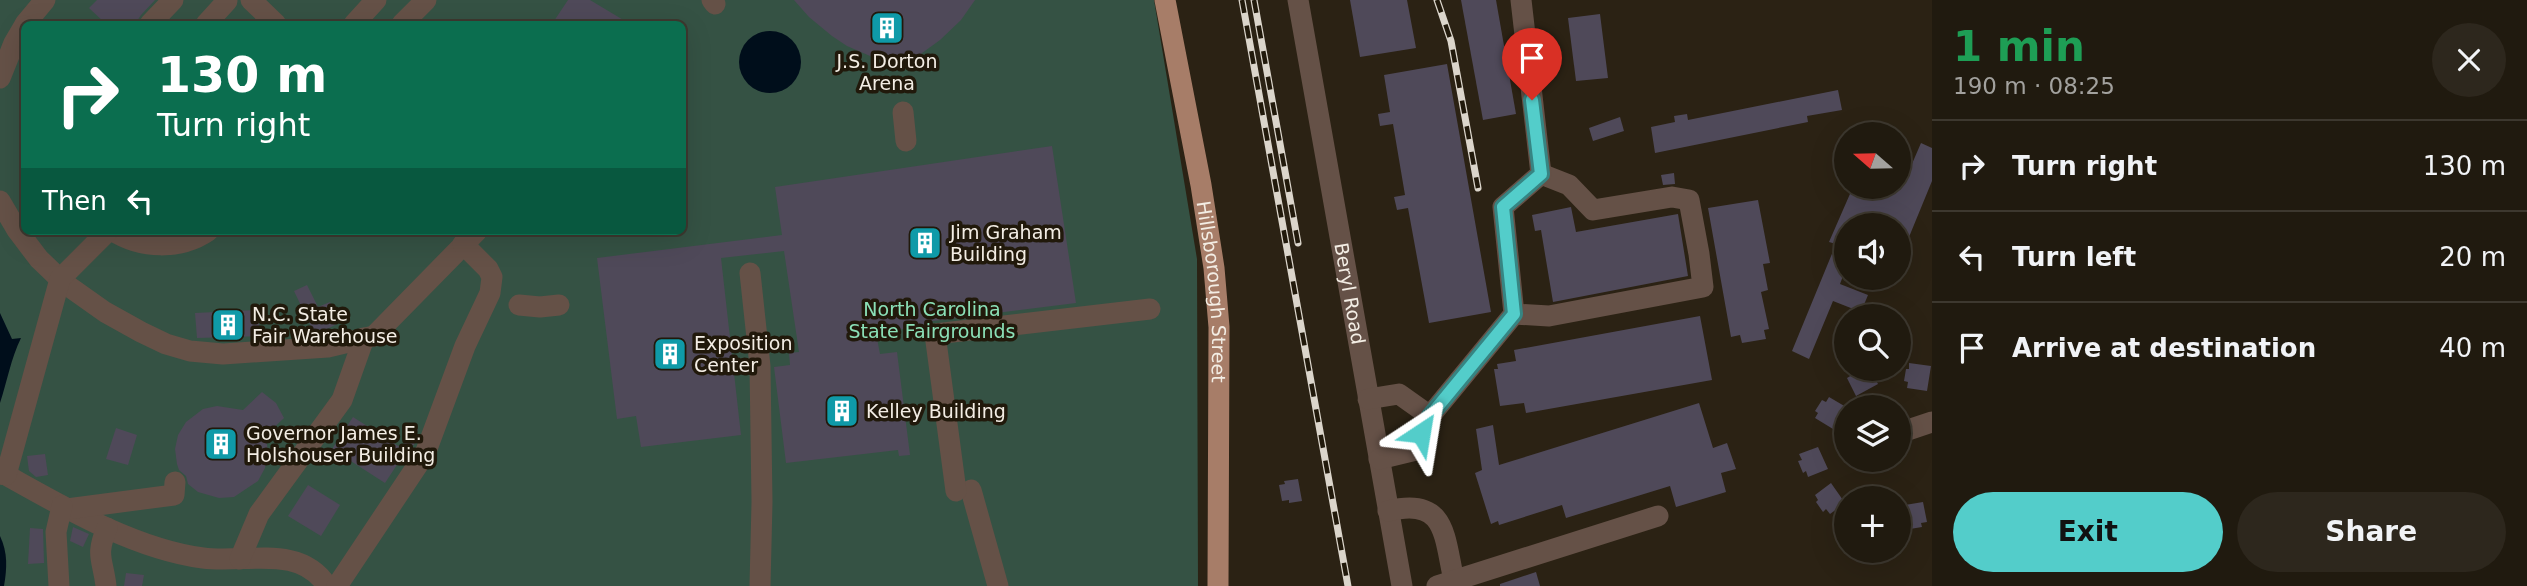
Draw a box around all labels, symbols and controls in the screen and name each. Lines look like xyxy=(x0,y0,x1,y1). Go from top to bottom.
building icon: J.S. Dorton Arena xyxy=(868,9,906,47)
text: 1 min xyxy=(1953,22,2085,71)
button: close xyxy=(2432,23,2506,97)
pin xyxy=(1502,28,1562,100)
icon: arrive xyxy=(1513,39,1551,77)
text: 130 m xyxy=(157,47,327,104)
icon: right xyxy=(42,49,133,140)
place label: J.S. Dorton Arena xyxy=(836,50,937,94)
text: 190 m · 08:25 xyxy=(1953,73,2115,99)
text: Turn right xyxy=(157,106,310,144)
north arrow xyxy=(1834,122,1911,200)
map controls xyxy=(1834,122,1911,563)
icon: right xyxy=(1953,147,1991,185)
text: Turn right xyxy=(2012,151,2157,181)
text: 130 m xyxy=(2423,151,2506,181)
icon: left xyxy=(121,182,159,220)
text: Then xyxy=(42,186,107,216)
street label: Hillsborough Street xyxy=(1193,199,1230,383)
button: sound xyxy=(1834,213,1911,290)
place label: Jim Graham Building xyxy=(949,221,1062,265)
building icon: Jim Graham Building xyxy=(906,224,944,262)
icon: left xyxy=(1953,238,1991,276)
street label: Beryl Road xyxy=(1330,241,1370,346)
text: Turn left xyxy=(2012,242,2136,272)
text: 20 m xyxy=(2439,242,2506,272)
park label: North Carolina State Fairgrounds xyxy=(848,298,1016,342)
place label: N.C. State Fair Warehouse xyxy=(252,303,398,347)
button: search xyxy=(1834,304,1911,381)
building icon: N.C. State Fair Warehouse xyxy=(209,306,247,344)
icon: arrive xyxy=(1953,329,1991,367)
place label: Exposition Center xyxy=(694,332,793,376)
text: Arrive at destination xyxy=(2012,333,2316,363)
text: 40 m xyxy=(2439,333,2506,363)
building icon: Exposition Center xyxy=(651,335,689,373)
building icon: Kelley Building xyxy=(823,392,861,430)
button: layers xyxy=(1834,395,1911,472)
position arrow xyxy=(1384,396,1458,470)
place label: Kelley Building xyxy=(866,400,1006,422)
place label: Governor James E. Holshouser Building xyxy=(246,422,435,466)
building icon: Governor James E. Holshouser Building xyxy=(202,425,240,463)
button: + xyxy=(1834,486,1911,563)
button: Exit xyxy=(1953,492,2223,572)
button: Share xyxy=(2237,492,2506,572)

